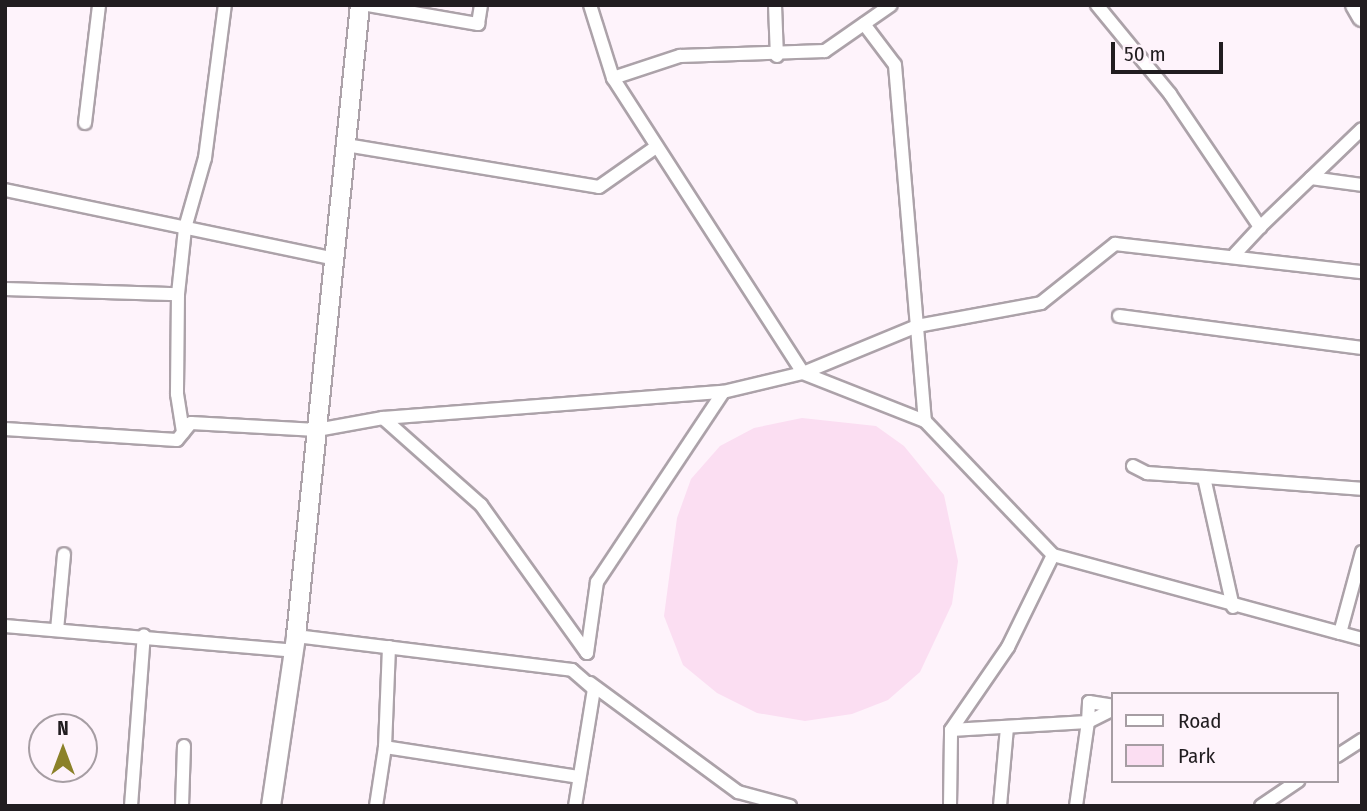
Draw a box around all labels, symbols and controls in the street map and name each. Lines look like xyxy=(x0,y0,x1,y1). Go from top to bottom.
scale bar xyxy=(1115,28,1227,72)
text: 50 m xyxy=(1124,41,1166,67)
legend xyxy=(1112,692,1339,783)
text: Road xyxy=(1178,708,1222,734)
north arrow xyxy=(28,713,98,783)
text: N xyxy=(57,717,69,740)
text: Park xyxy=(1178,743,1215,769)

